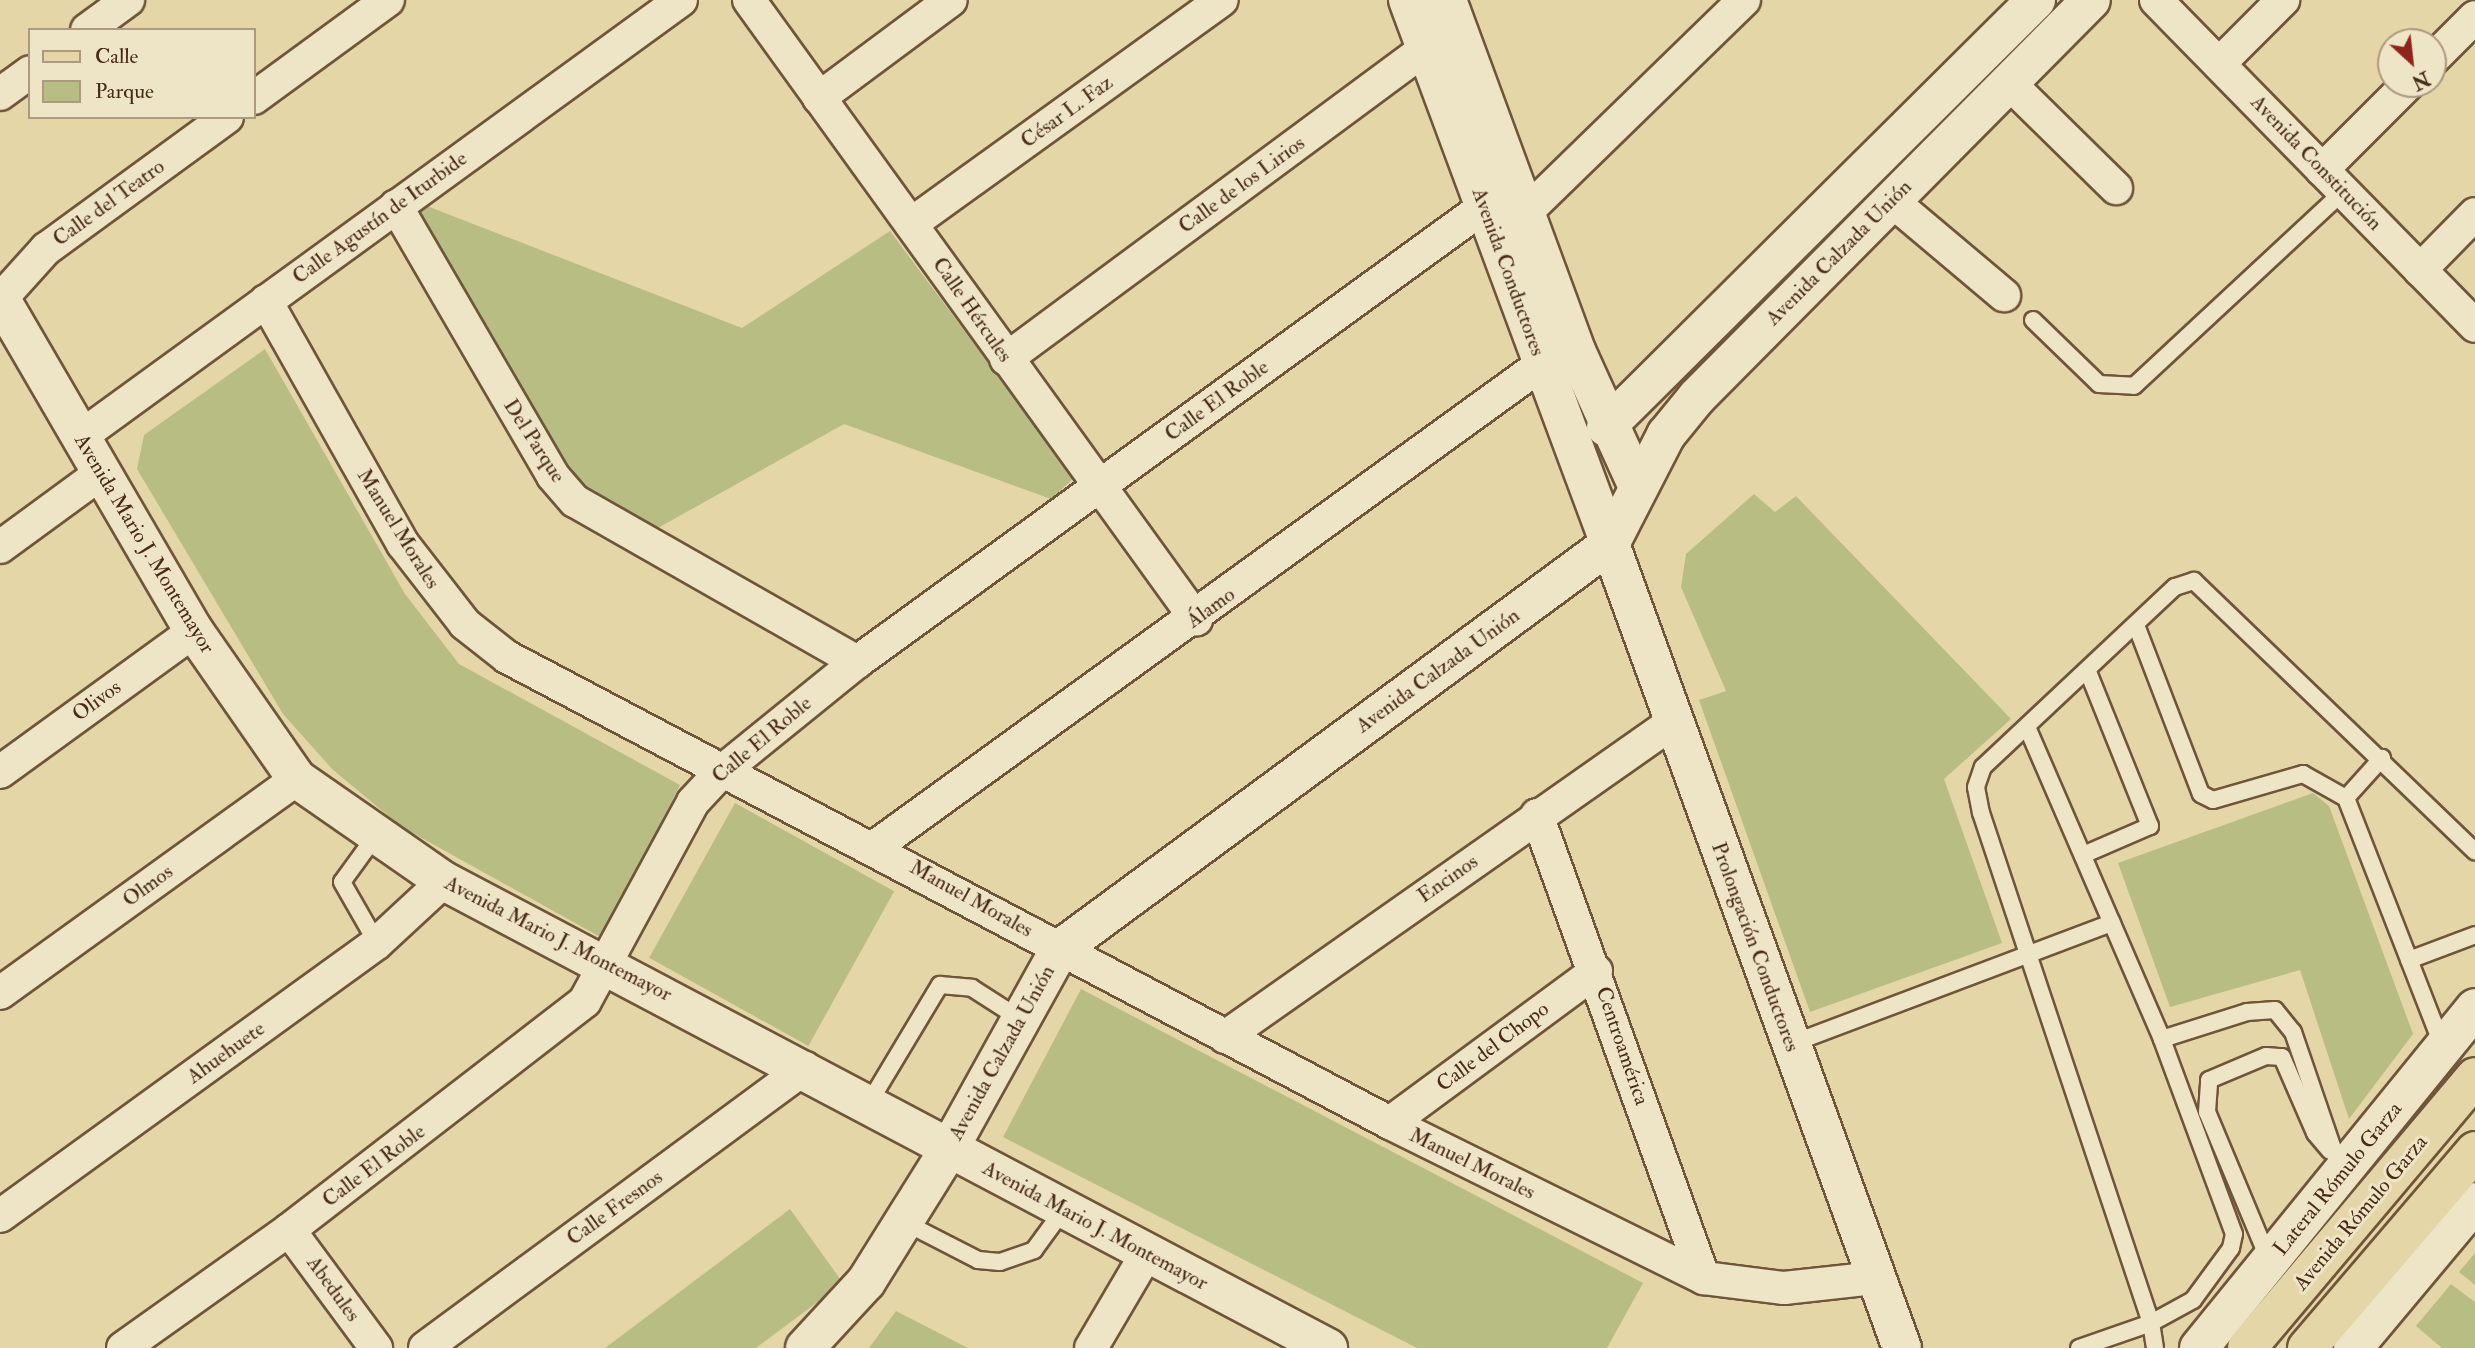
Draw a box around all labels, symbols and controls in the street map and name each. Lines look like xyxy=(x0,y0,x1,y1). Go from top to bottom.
legend xyxy=(28,28,256,119)
north arrow xyxy=(2377,28,2447,98)
text: Calle xyxy=(95,43,138,70)
text: N xyxy=(2408,65,2434,94)
street label: César L. Faz xyxy=(1016,70,1118,154)
text: Parque xyxy=(95,78,154,105)
street label: Avenida Constitución xyxy=(2245,90,2387,236)
street label: Calle de los Lirios xyxy=(1174,131,1310,239)
street label: Calle Agustín de Iturbide xyxy=(288,146,472,290)
street label: Calle del Teatro xyxy=(48,154,170,252)
street label: Avenida Calzada Unión xyxy=(1761,175,1917,331)
street label: Avenida Conductores xyxy=(1466,185,1550,359)
street label: Calle Hércules xyxy=(927,253,1017,367)
street label: Calle El Roble xyxy=(1160,355,1274,447)
street label: Del Parque xyxy=(498,394,570,488)
street label: Avenida Mario J. Montemayor xyxy=(68,430,220,658)
street label: Manuel Morales xyxy=(351,464,445,594)
street label: Álamo xyxy=(1182,582,1240,634)
street label: Avenida Calzada Unión xyxy=(1351,603,1525,739)
street label: Olivos xyxy=(68,675,126,727)
street label: Calle El Roble xyxy=(707,691,817,789)
street label: Prolongación Conductores xyxy=(1705,839,1805,1055)
street label: Encinos xyxy=(1413,849,1483,909)
street label: Manuel Morales xyxy=(905,855,1037,943)
street label: Olmos xyxy=(118,859,178,913)
street label: Avenida Mario J. Montemayor xyxy=(440,871,676,1007)
street label: Avenida Calzada Unión xyxy=(943,961,1061,1145)
street label: Centroamérica xyxy=(1590,983,1654,1109)
street label: Calle del Chopo xyxy=(1432,997,1554,1097)
street label: Ahuehuete xyxy=(182,1016,270,1090)
street label: Lateral Rómulo Garza xyxy=(2268,1097,2408,1261)
street label: Calle El Roble xyxy=(318,1119,430,1213)
street label: Manuel Morales xyxy=(1405,1123,1539,1205)
street label: Avenida Rómulo Garza xyxy=(2289,1130,2433,1296)
street label: Avenida Mario J. Montemayor xyxy=(978,1156,1212,1296)
street label: Calle Fresnos xyxy=(562,1165,668,1251)
street label: Abedules xyxy=(301,1251,365,1327)

